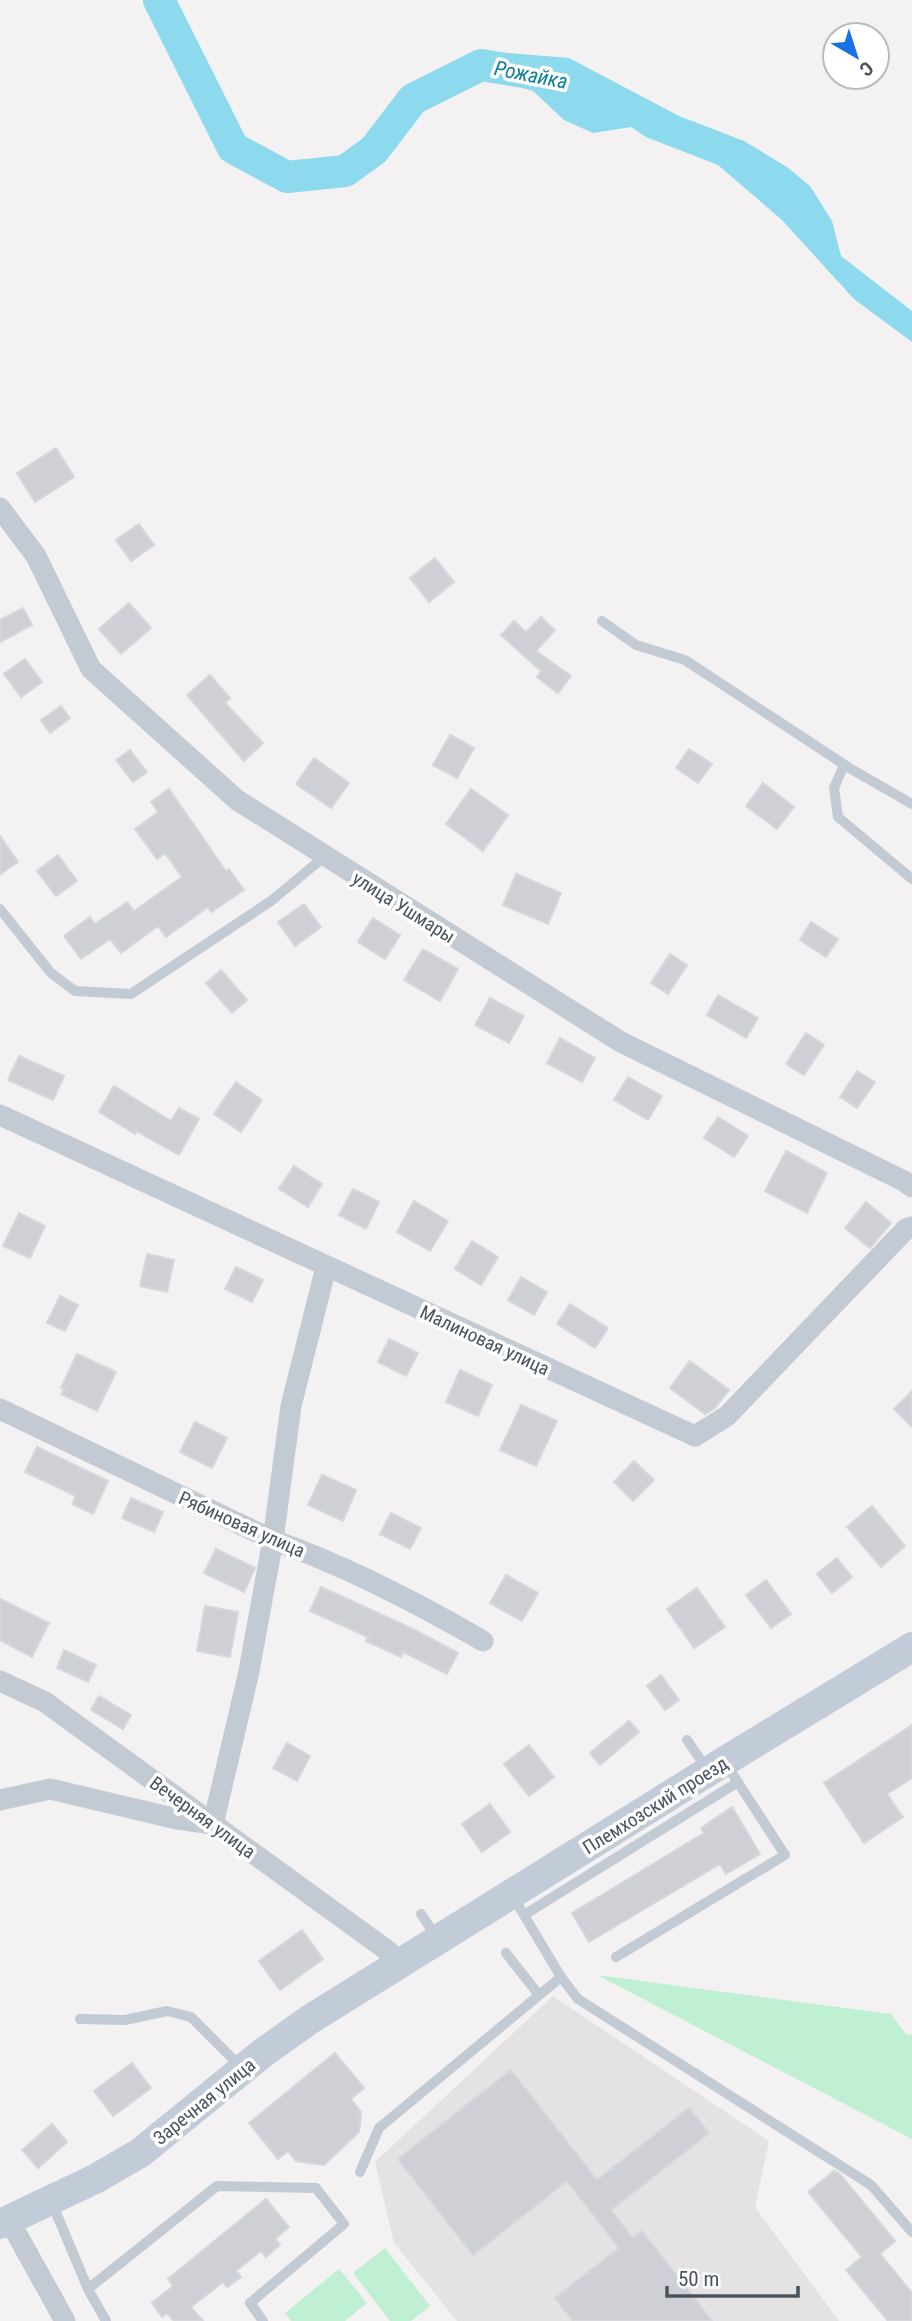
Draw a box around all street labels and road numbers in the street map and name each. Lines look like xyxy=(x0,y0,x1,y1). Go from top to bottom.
street label: улица Ушмары xyxy=(348,867,459,948)
street label: Малиновая улица xyxy=(416,1300,553,1381)
street label: Рябиновая улица xyxy=(175,1486,309,1563)
street label: Племхозский проезд xyxy=(579,1752,732,1859)
street label: Вечерняя улица xyxy=(145,1771,260,1863)
street label: Заречная улица xyxy=(149,2053,260,2150)

